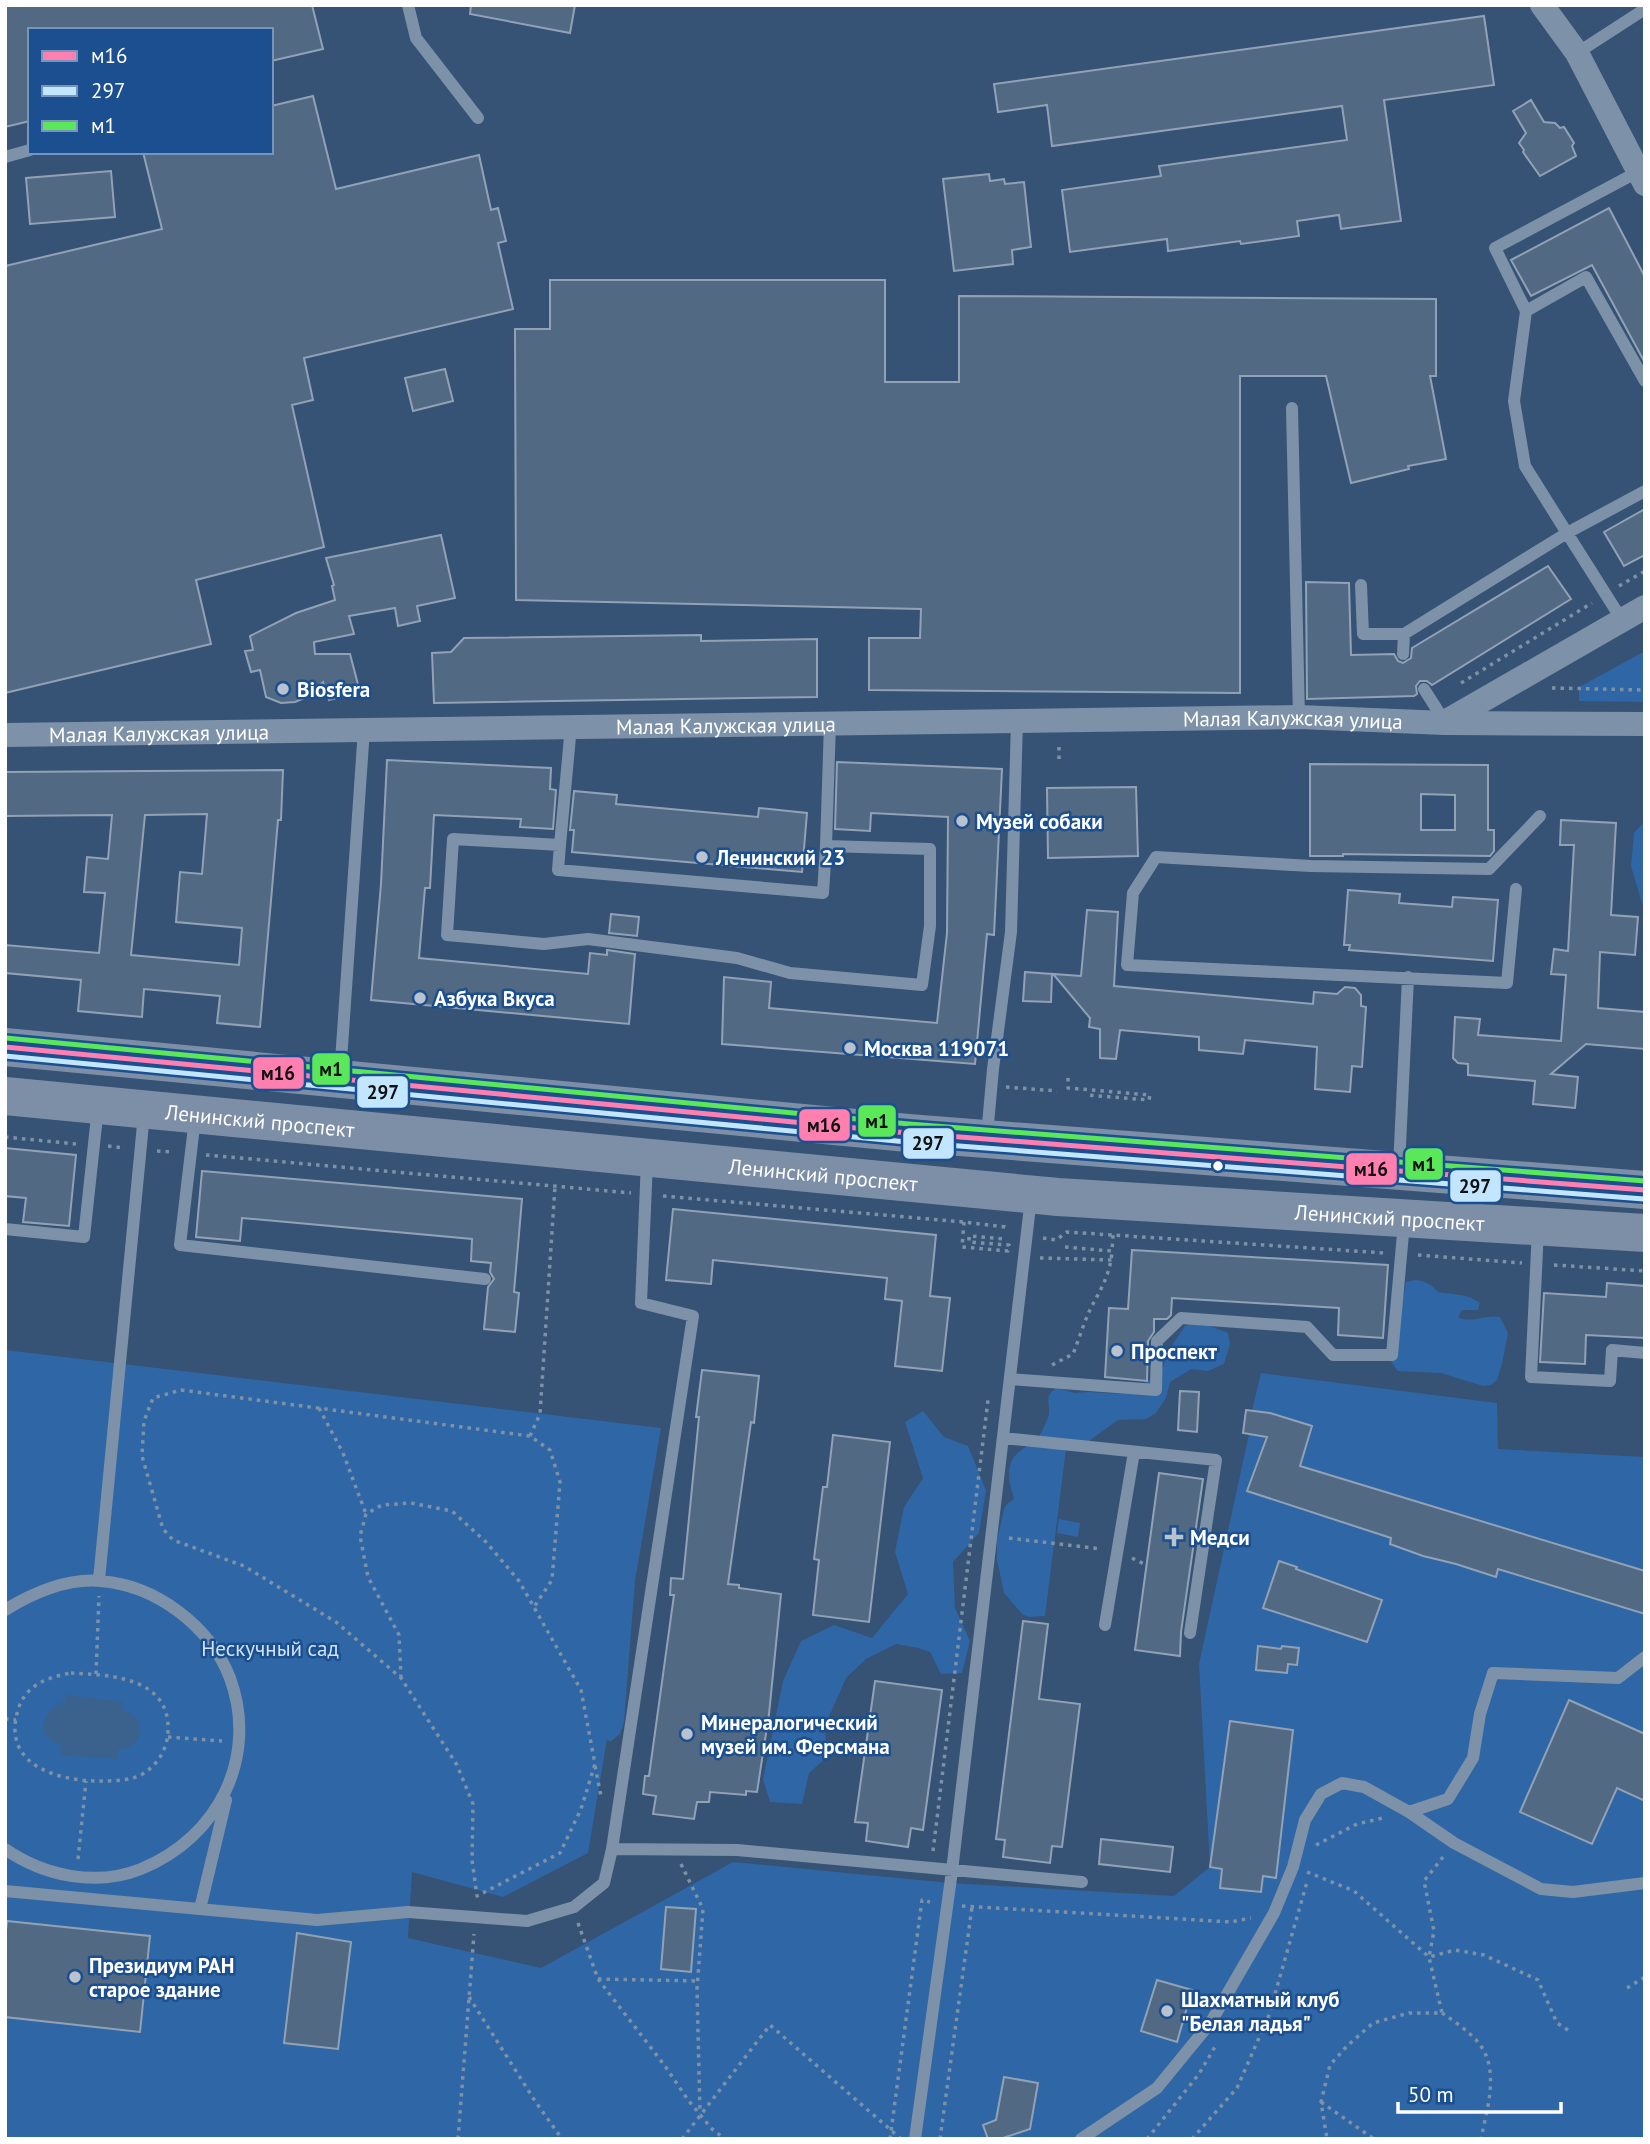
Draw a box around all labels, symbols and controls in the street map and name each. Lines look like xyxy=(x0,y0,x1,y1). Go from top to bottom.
legend xyxy=(28,28,273,154)
text: м16 xyxy=(91,42,127,69)
text: 297 xyxy=(91,77,125,104)
text: м1 xyxy=(91,112,116,139)
place label: Biosfera xyxy=(297,676,370,703)
marker: Biosfera xyxy=(275,681,291,697)
street label: Малая Калужская улица xyxy=(1183,703,1403,735)
street label: Малая Калужская улица xyxy=(616,710,836,740)
street label: Малая Калужская улица xyxy=(49,718,269,748)
place label: Музей собаки xyxy=(976,808,1103,835)
marker: Музей собаки xyxy=(954,813,970,829)
place label: Ленинский 23 xyxy=(715,844,845,871)
marker: Ленинский 23 xyxy=(694,849,710,865)
place label: Азбука Вкуса xyxy=(434,985,555,1012)
marker: Азбука Вкуса xyxy=(412,990,428,1006)
place label: Москва 119071 xyxy=(864,1035,1009,1062)
marker: Москва 119071 xyxy=(842,1040,858,1056)
line badge: м1 xyxy=(311,1052,351,1086)
line badge: м16 xyxy=(252,1056,305,1090)
text: м1 xyxy=(319,1057,343,1081)
text: м16 xyxy=(261,1061,295,1085)
line badge: 297 xyxy=(356,1075,409,1109)
text: 297 xyxy=(367,1080,399,1104)
street label: Ленинский проспект xyxy=(163,1098,356,1143)
line badge: м1 xyxy=(857,1104,897,1138)
line badge: м16 xyxy=(798,1108,851,1142)
text: м1 xyxy=(865,1109,889,1133)
text: м16 xyxy=(807,1113,841,1137)
line badge: 297 xyxy=(902,1127,955,1160)
text: 297 xyxy=(912,1131,944,1155)
line badge: м1 xyxy=(1404,1147,1444,1181)
street label: Ленинский проспект xyxy=(727,1152,920,1197)
line badge: м16 xyxy=(1345,1152,1398,1186)
text: м1 xyxy=(1412,1152,1436,1176)
text: м16 xyxy=(1354,1157,1388,1181)
unlabelled marker xyxy=(1211,1159,1225,1173)
line badge: 297 xyxy=(1449,1169,1502,1203)
text: 297 xyxy=(1459,1174,1491,1198)
street label: Ленинский проспект xyxy=(1293,1198,1486,1237)
place label: Проспект xyxy=(1131,1338,1217,1365)
marker: Проспект xyxy=(1109,1343,1125,1359)
place label: Медси xyxy=(1190,1524,1250,1551)
marker: Медси xyxy=(1164,1527,1184,1547)
park label: Нескучный сад xyxy=(201,1635,339,1662)
place label: Минералогический музей им. Ферсмана xyxy=(701,1709,890,1760)
marker: Минералогический музей им. Ферсмана xyxy=(679,1726,695,1742)
place label: Президиум РАН старое здание xyxy=(89,1952,234,2003)
marker: Президиум РАН старое здание xyxy=(67,1969,83,1985)
place label: Шахматный клуб "Белая ладья" xyxy=(1181,1986,1340,2037)
marker: Шахматный клуб "Белая ладья" xyxy=(1159,2003,1175,2019)
scale bar xyxy=(1398,2070,1561,2114)
text: 50 m xyxy=(1408,2081,1454,2108)

